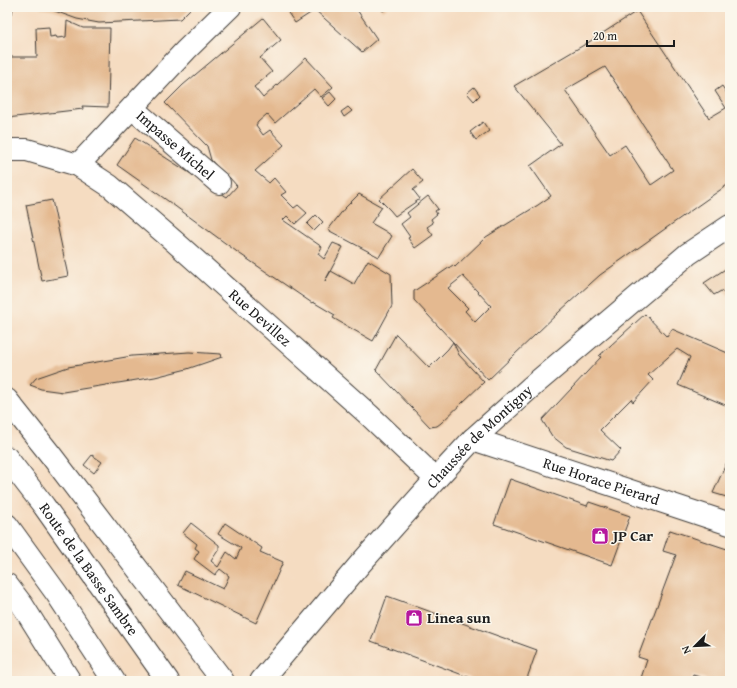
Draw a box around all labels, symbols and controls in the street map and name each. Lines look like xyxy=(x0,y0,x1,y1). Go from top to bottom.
scale bar xyxy=(587,22,674,48)
text: 20 m xyxy=(593,27,617,44)
street label: Impasse Michel xyxy=(132,105,219,184)
street label: Rue Devillez xyxy=(225,284,296,351)
street label: Chaussée de Montigny xyxy=(421,379,537,493)
street label: Rue Horace Pierard xyxy=(540,452,662,510)
street label: Route de la Basse Sambre xyxy=(35,498,144,640)
place label: JP Car xyxy=(610,525,653,546)
shop icon: JP Car xyxy=(590,526,610,546)
place label: Linea sun xyxy=(427,607,491,628)
shop icon: Linea sun xyxy=(404,608,424,628)
north arrow xyxy=(675,626,715,666)
text: N xyxy=(677,643,695,657)

